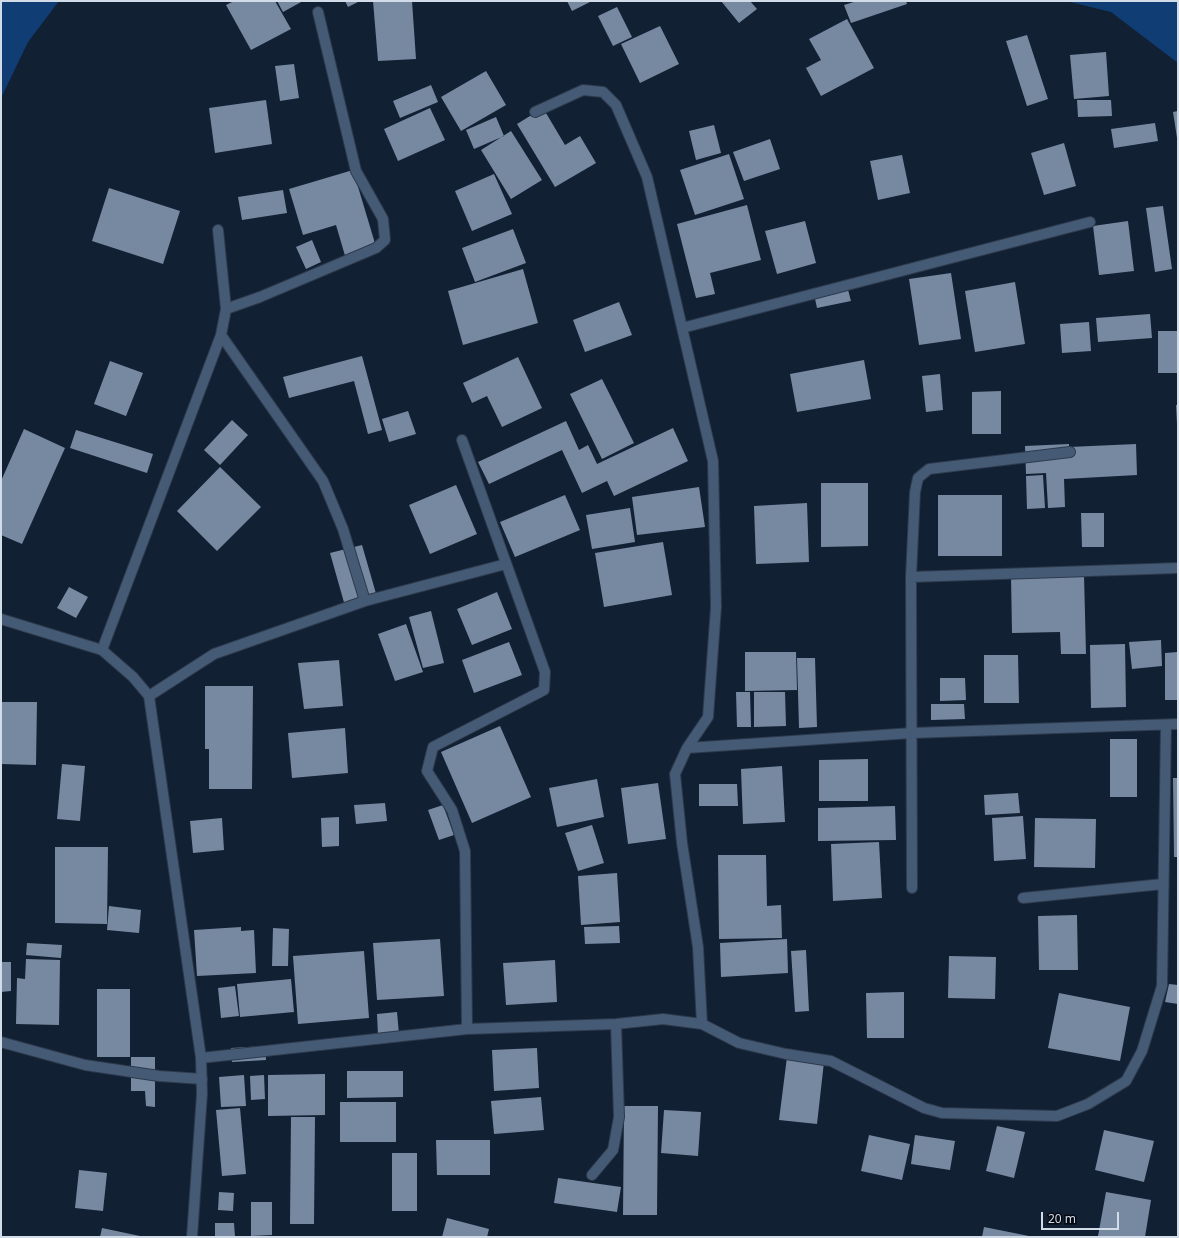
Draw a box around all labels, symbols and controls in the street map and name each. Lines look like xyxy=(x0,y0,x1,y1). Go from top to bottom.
scale bar xyxy=(1043,1204,1121,1230)
text: 20 m xyxy=(1048,1210,1076,1227)

